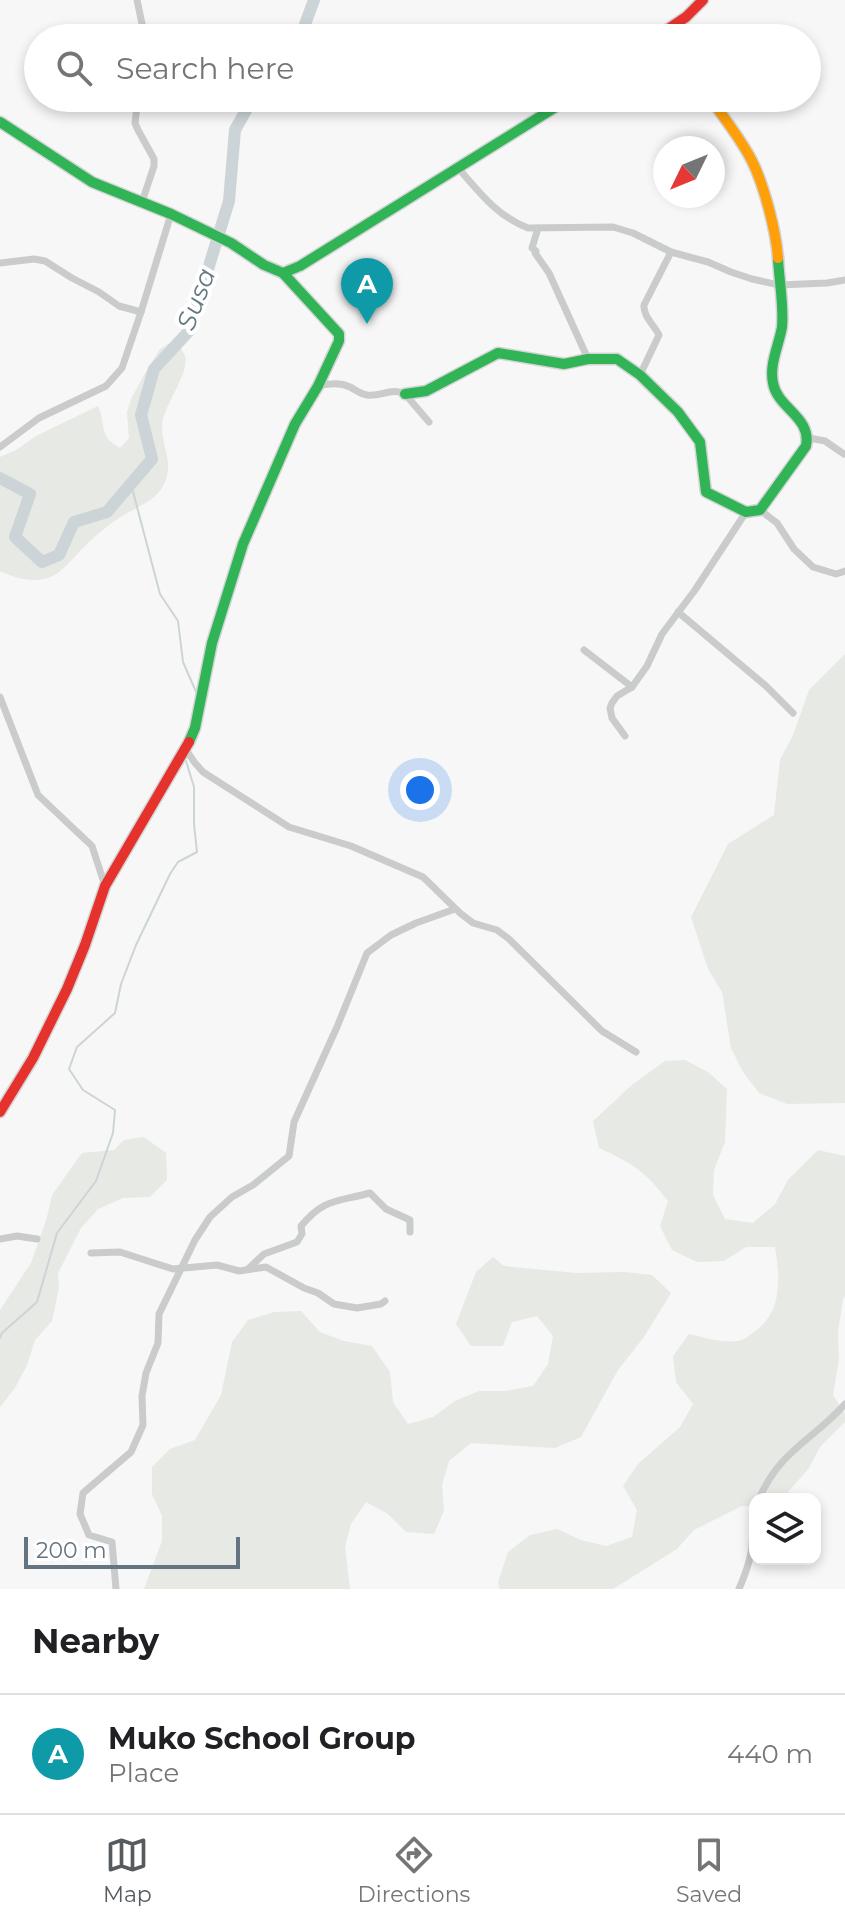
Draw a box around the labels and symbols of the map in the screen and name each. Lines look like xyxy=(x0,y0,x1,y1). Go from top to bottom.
north arrow xyxy=(653,136,725,208)
pin: A xyxy=(341,258,393,324)
water label: Susa xyxy=(170,263,222,335)
your location xyxy=(400,770,440,810)
scale bar xyxy=(24,1533,240,1569)

